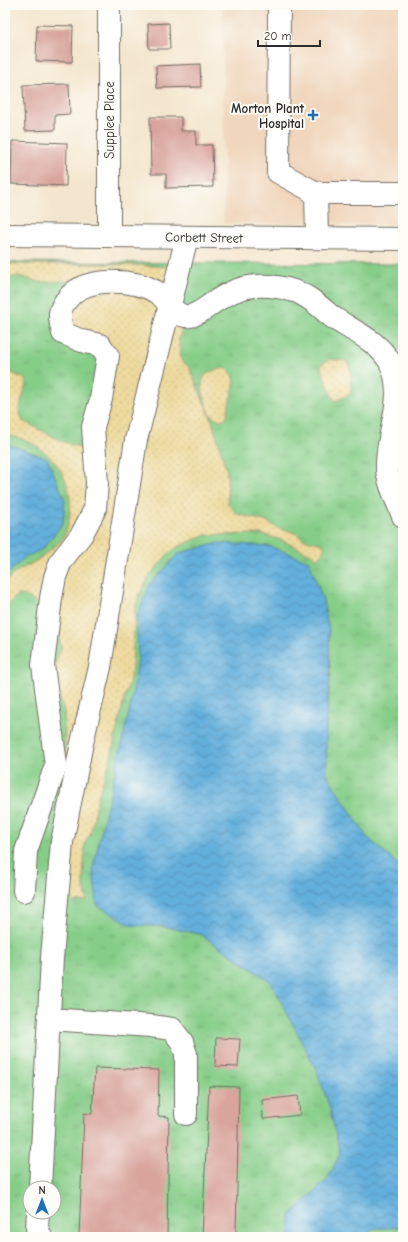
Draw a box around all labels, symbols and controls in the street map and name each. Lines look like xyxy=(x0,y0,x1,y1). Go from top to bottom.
scale bar xyxy=(258,22,320,48)
text: 20 m xyxy=(264,29,292,43)
street label: Supplee Place xyxy=(102,81,117,159)
place label: Morton Plant Hospital xyxy=(231,101,305,131)
marker: Morton Plant Hospital xyxy=(307,109,319,121)
street label: Corbett Street xyxy=(165,229,244,246)
north arrow xyxy=(22,1180,62,1220)
text: N xyxy=(38,1184,46,1197)

